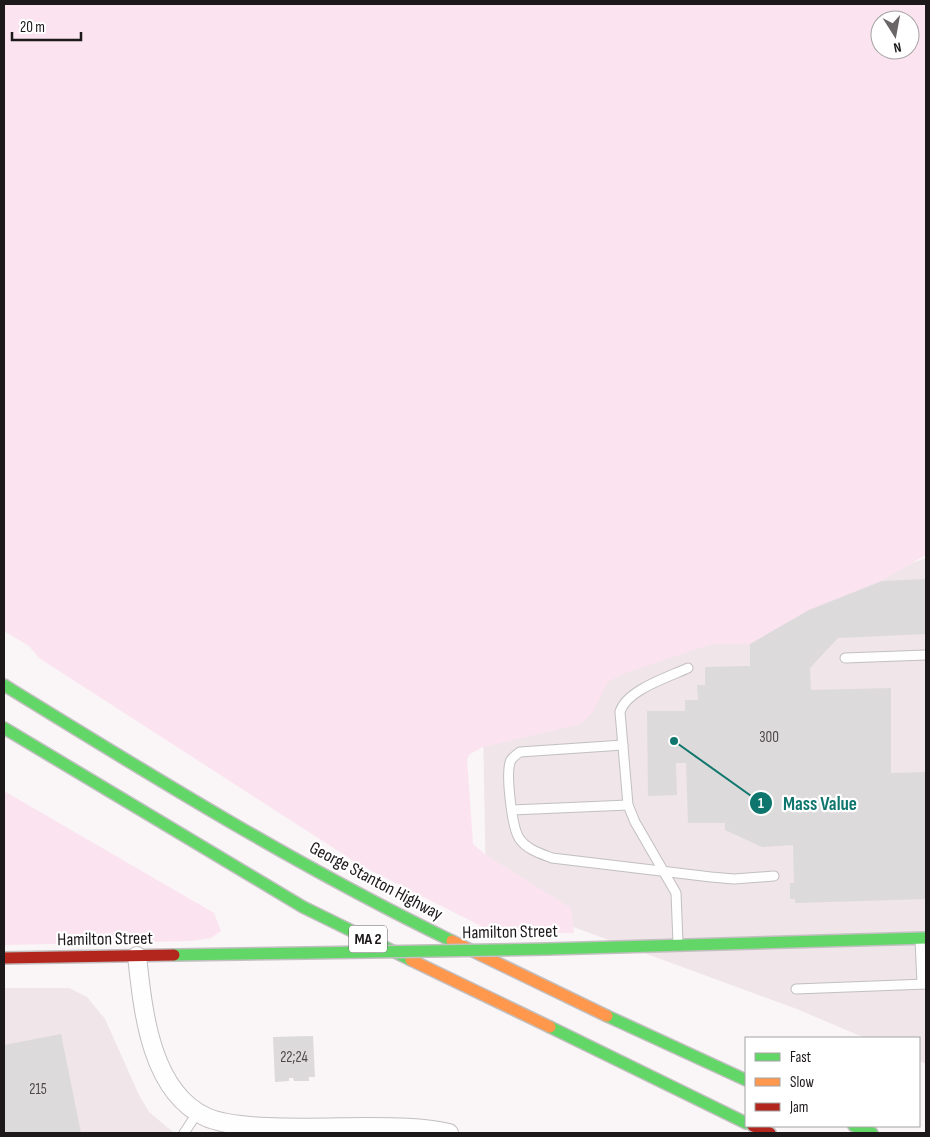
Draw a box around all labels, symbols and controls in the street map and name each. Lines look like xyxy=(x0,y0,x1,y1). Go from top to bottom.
scale bar xyxy=(12,10,81,42)
north arrow xyxy=(870,10,920,60)
text: 20 m xyxy=(20,18,45,37)
text: N xyxy=(892,38,903,56)
house number: 300 xyxy=(759,728,779,747)
callout: Mass Value xyxy=(748,786,867,820)
text: Mass Value xyxy=(783,793,857,816)
text: 1 xyxy=(758,794,764,813)
street label: George Stanton Highway xyxy=(306,837,446,925)
street label: Hamilton Street xyxy=(462,921,559,943)
road number: MA 2 xyxy=(349,926,387,952)
street label: Hamilton Street xyxy=(57,928,154,950)
legend xyxy=(745,1037,920,1127)
house number: 22;24 xyxy=(280,1048,308,1067)
text: Fast xyxy=(790,1048,812,1067)
text: Slow xyxy=(790,1073,814,1092)
house number: 215 xyxy=(29,1080,47,1099)
text: Jam xyxy=(789,1098,808,1117)

